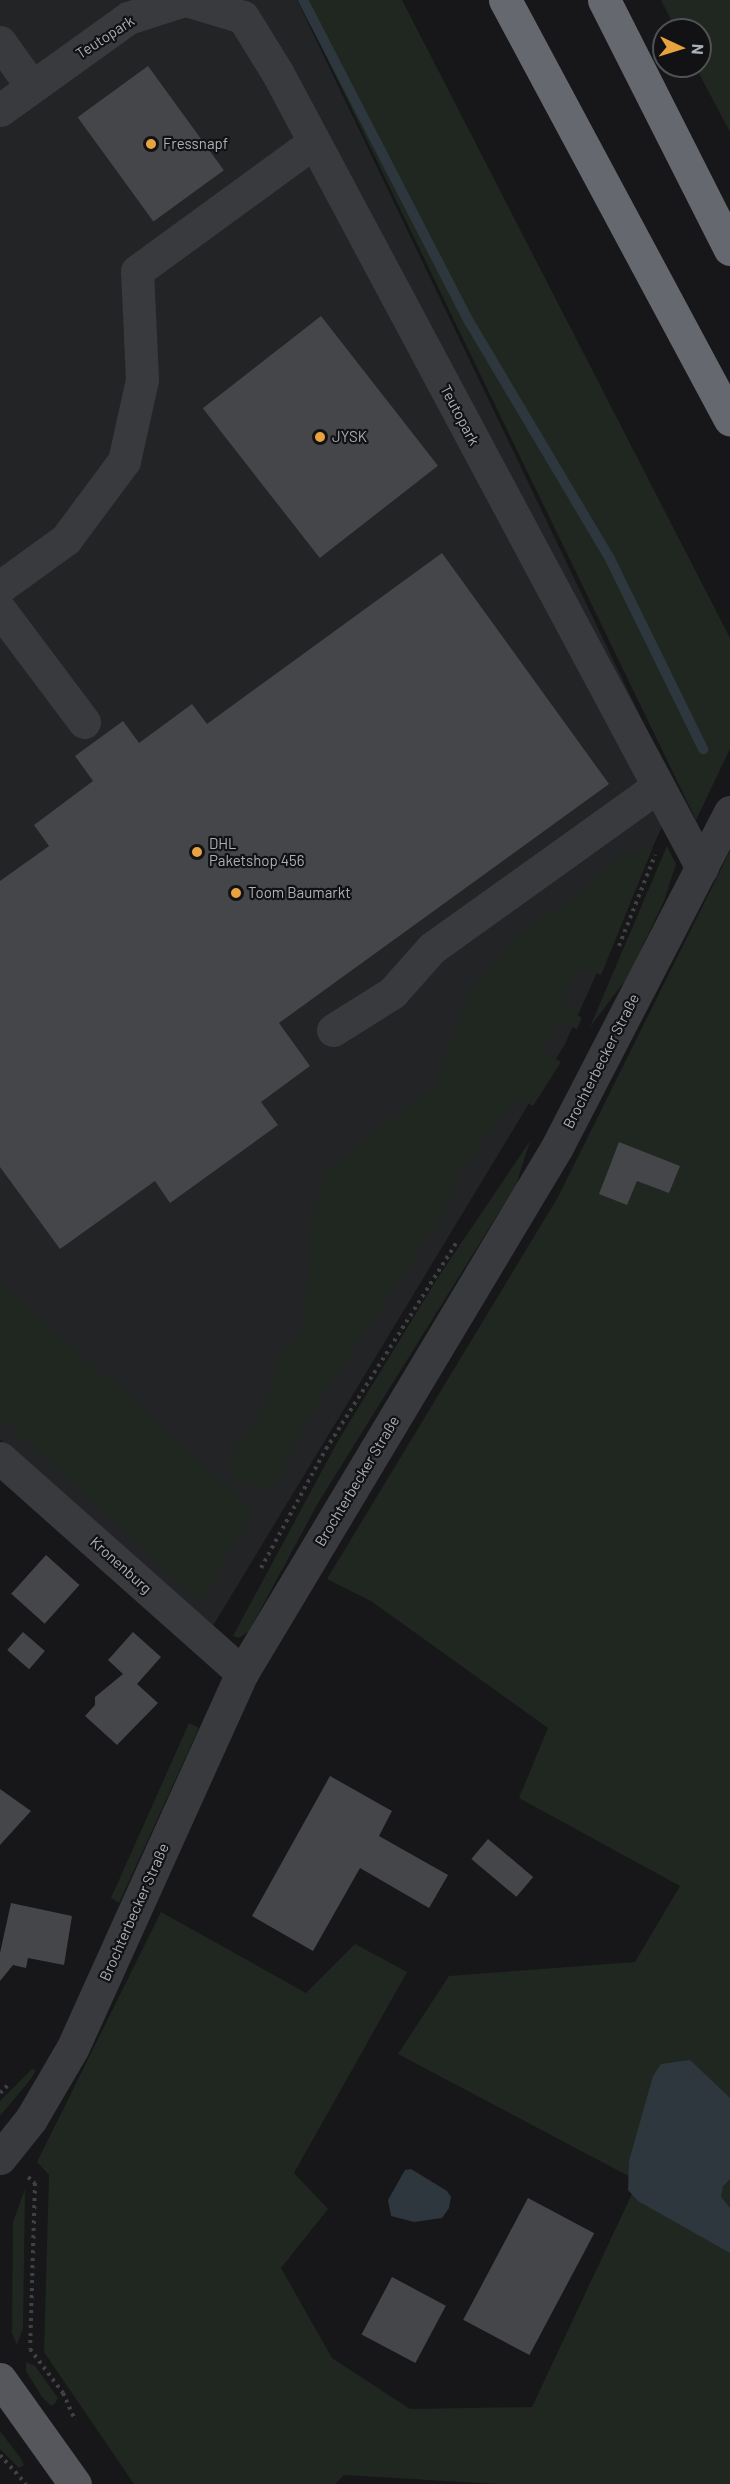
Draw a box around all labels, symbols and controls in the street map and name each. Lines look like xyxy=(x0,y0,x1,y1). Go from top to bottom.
street label: Teutopark xyxy=(72,12,138,62)
north arrow xyxy=(652,18,712,78)
text: N xyxy=(689,43,708,55)
place label: Fressnapf xyxy=(163,135,228,153)
marker: Fressnapf xyxy=(144,137,158,151)
street label: Teutopark xyxy=(437,382,483,448)
place label: JYSK xyxy=(332,428,367,446)
marker: JYSK xyxy=(313,430,327,444)
place label: DHL Paketshop 456 xyxy=(209,834,304,869)
marker: DHL Paketshop 456 xyxy=(190,845,204,859)
place label: Toom Baumarkt xyxy=(248,884,351,902)
marker: Toom Baumarkt xyxy=(229,886,243,900)
street label: Brochterbecker Straße xyxy=(559,991,643,1131)
street label: Brochterbecker Straße xyxy=(311,1413,403,1549)
street label: Kronenburg xyxy=(87,1533,155,1597)
street label: Brochterbecker Straße xyxy=(96,1840,172,1984)

